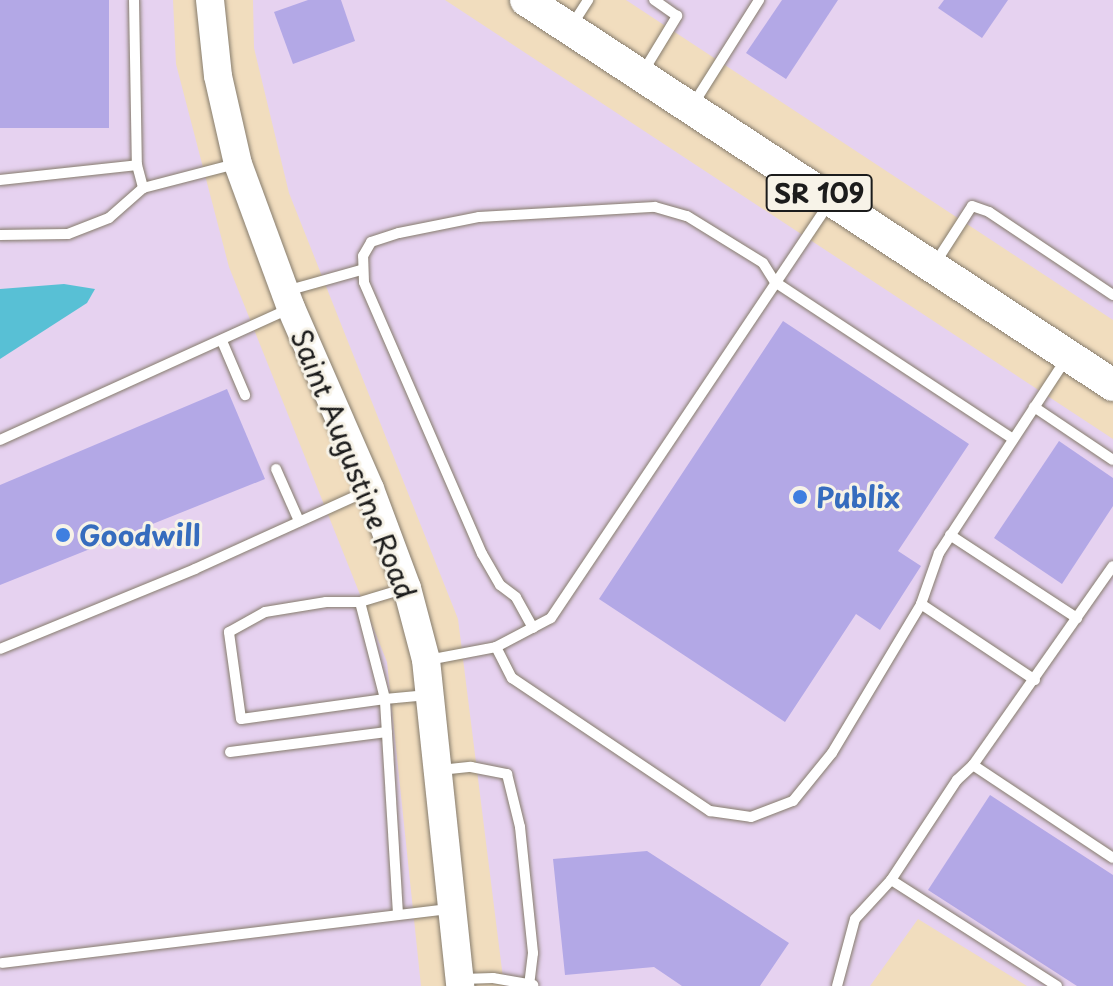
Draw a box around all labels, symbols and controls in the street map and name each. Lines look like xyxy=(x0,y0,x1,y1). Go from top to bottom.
road number: SR 109 xyxy=(765,171,873,215)
street label: Saint Augustine Road xyxy=(284,323,424,605)
place label: Publix xyxy=(816,480,900,514)
marker: Publix xyxy=(791,488,809,506)
place label: Goodwill xyxy=(79,518,200,552)
marker: Goodwill xyxy=(54,526,72,544)

